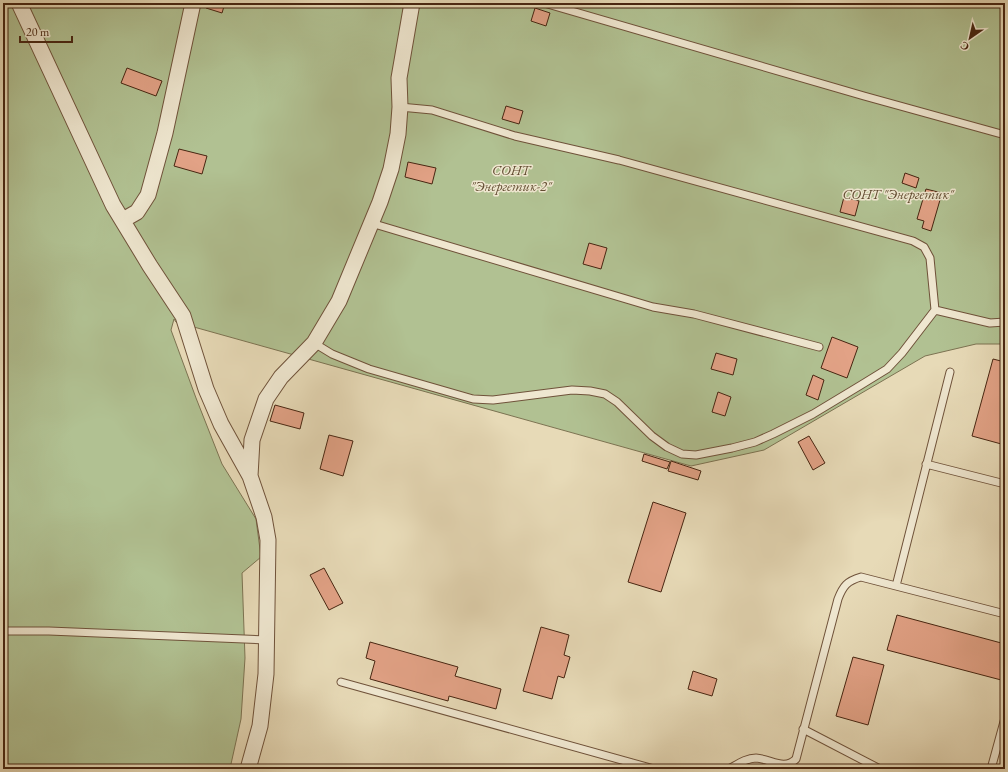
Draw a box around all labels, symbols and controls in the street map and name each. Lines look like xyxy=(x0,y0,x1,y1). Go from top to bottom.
scale bar xyxy=(20,18,72,44)
north arrow xyxy=(950,18,990,58)
text: 20 m xyxy=(26,24,50,40)
text: С xyxy=(957,38,972,54)
park label: СОНТ "Энергетик-2" xyxy=(471,161,553,195)
park label: СОНТ "Энергетик" xyxy=(843,185,955,203)

